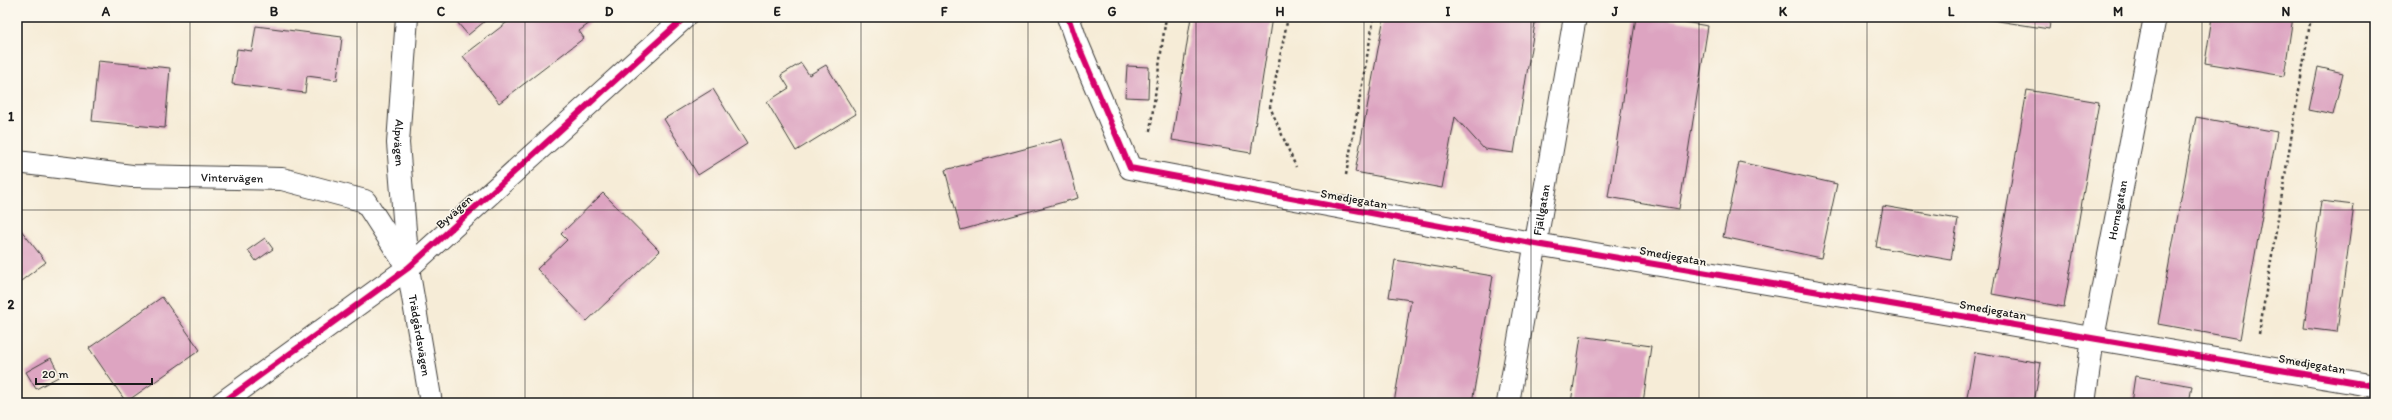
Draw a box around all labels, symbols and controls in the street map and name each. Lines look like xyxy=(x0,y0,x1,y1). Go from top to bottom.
text: A xyxy=(101,4,111,19)
text: B xyxy=(270,4,279,19)
text: C xyxy=(437,4,446,19)
text: D xyxy=(605,4,614,19)
text: E xyxy=(773,4,781,19)
text: F xyxy=(941,4,948,19)
text: G xyxy=(1108,4,1117,19)
text: H xyxy=(1276,4,1285,19)
text: I xyxy=(1446,4,1451,19)
text: J xyxy=(1611,4,1619,19)
text: K xyxy=(1779,4,1788,19)
text: L xyxy=(1948,4,1955,19)
text: M xyxy=(2113,4,2123,19)
text: N xyxy=(2282,4,2291,19)
text: 1 xyxy=(8,109,14,124)
street label: Alpvägen xyxy=(391,119,407,167)
street label: Vintervägen xyxy=(201,170,264,186)
street label: Hornsgatan xyxy=(2105,179,2130,241)
street label: Fjällgatan xyxy=(1530,183,1553,237)
street label: Smedjegatan xyxy=(1320,186,1389,212)
street label: Byvägen xyxy=(433,192,475,232)
street label: Smedjegatan xyxy=(1639,243,1708,269)
street label: Trädgårdsvägen xyxy=(406,293,433,377)
text: 2 xyxy=(8,297,15,312)
street label: Smedjegatan xyxy=(1959,297,2028,323)
street label: Smedjegatan xyxy=(2278,351,2347,377)
scale bar xyxy=(36,360,152,386)
text: 20 m xyxy=(42,367,69,381)

